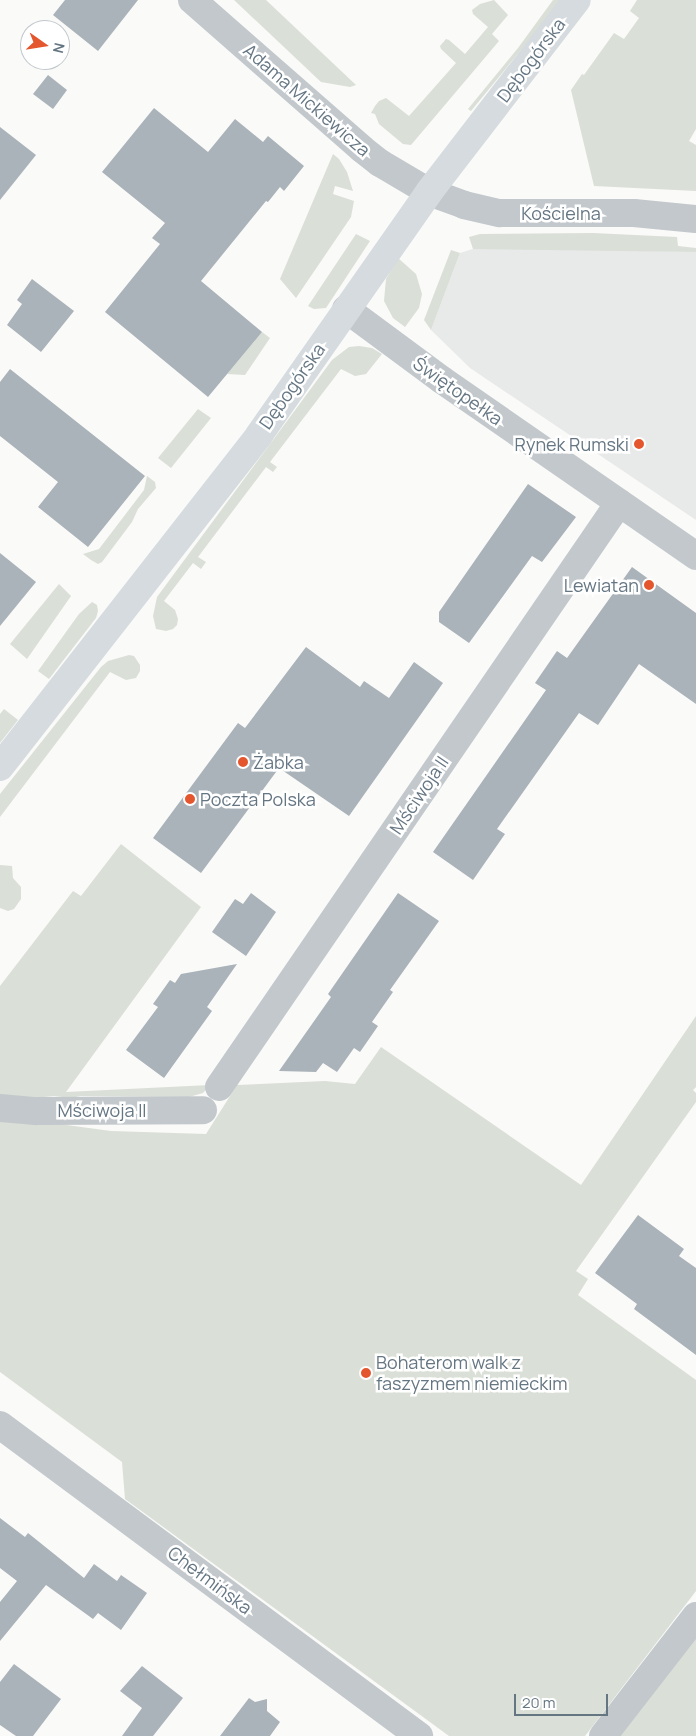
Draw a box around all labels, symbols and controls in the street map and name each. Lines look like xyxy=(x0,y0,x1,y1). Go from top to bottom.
street label: Dębogórska xyxy=(492,14,570,106)
north arrow xyxy=(20,20,70,70)
street label: Adama Mickiewicza xyxy=(239,39,375,161)
text: N xyxy=(49,41,70,55)
street label: Kościelna xyxy=(521,202,601,224)
street label: Dębogórska xyxy=(255,339,329,433)
street label: Świętopełka xyxy=(409,352,507,430)
place label: Rynek Rumski xyxy=(515,433,629,455)
marker: Rynek Rumski xyxy=(633,438,645,450)
place label: Lewiatan xyxy=(564,574,639,596)
marker: Lewiatan xyxy=(643,579,655,591)
place label: Żabka xyxy=(253,751,304,773)
street label: Mściwoja II xyxy=(385,752,453,838)
marker: Żabka xyxy=(237,756,249,768)
place label: Poczta Polska xyxy=(200,788,316,810)
marker: Poczta Polska xyxy=(184,793,196,805)
street label: Mściwoja II xyxy=(57,1099,147,1121)
place label: Bohaterom walk z faszyzmem niemieckim xyxy=(376,1352,568,1395)
marker: Bohaterom walk z faszyzmem niemieckim xyxy=(360,1367,372,1379)
street label: Chełmińska xyxy=(164,1541,256,1619)
scale bar xyxy=(516,1684,610,1716)
text: 20 m xyxy=(522,1692,555,1713)

